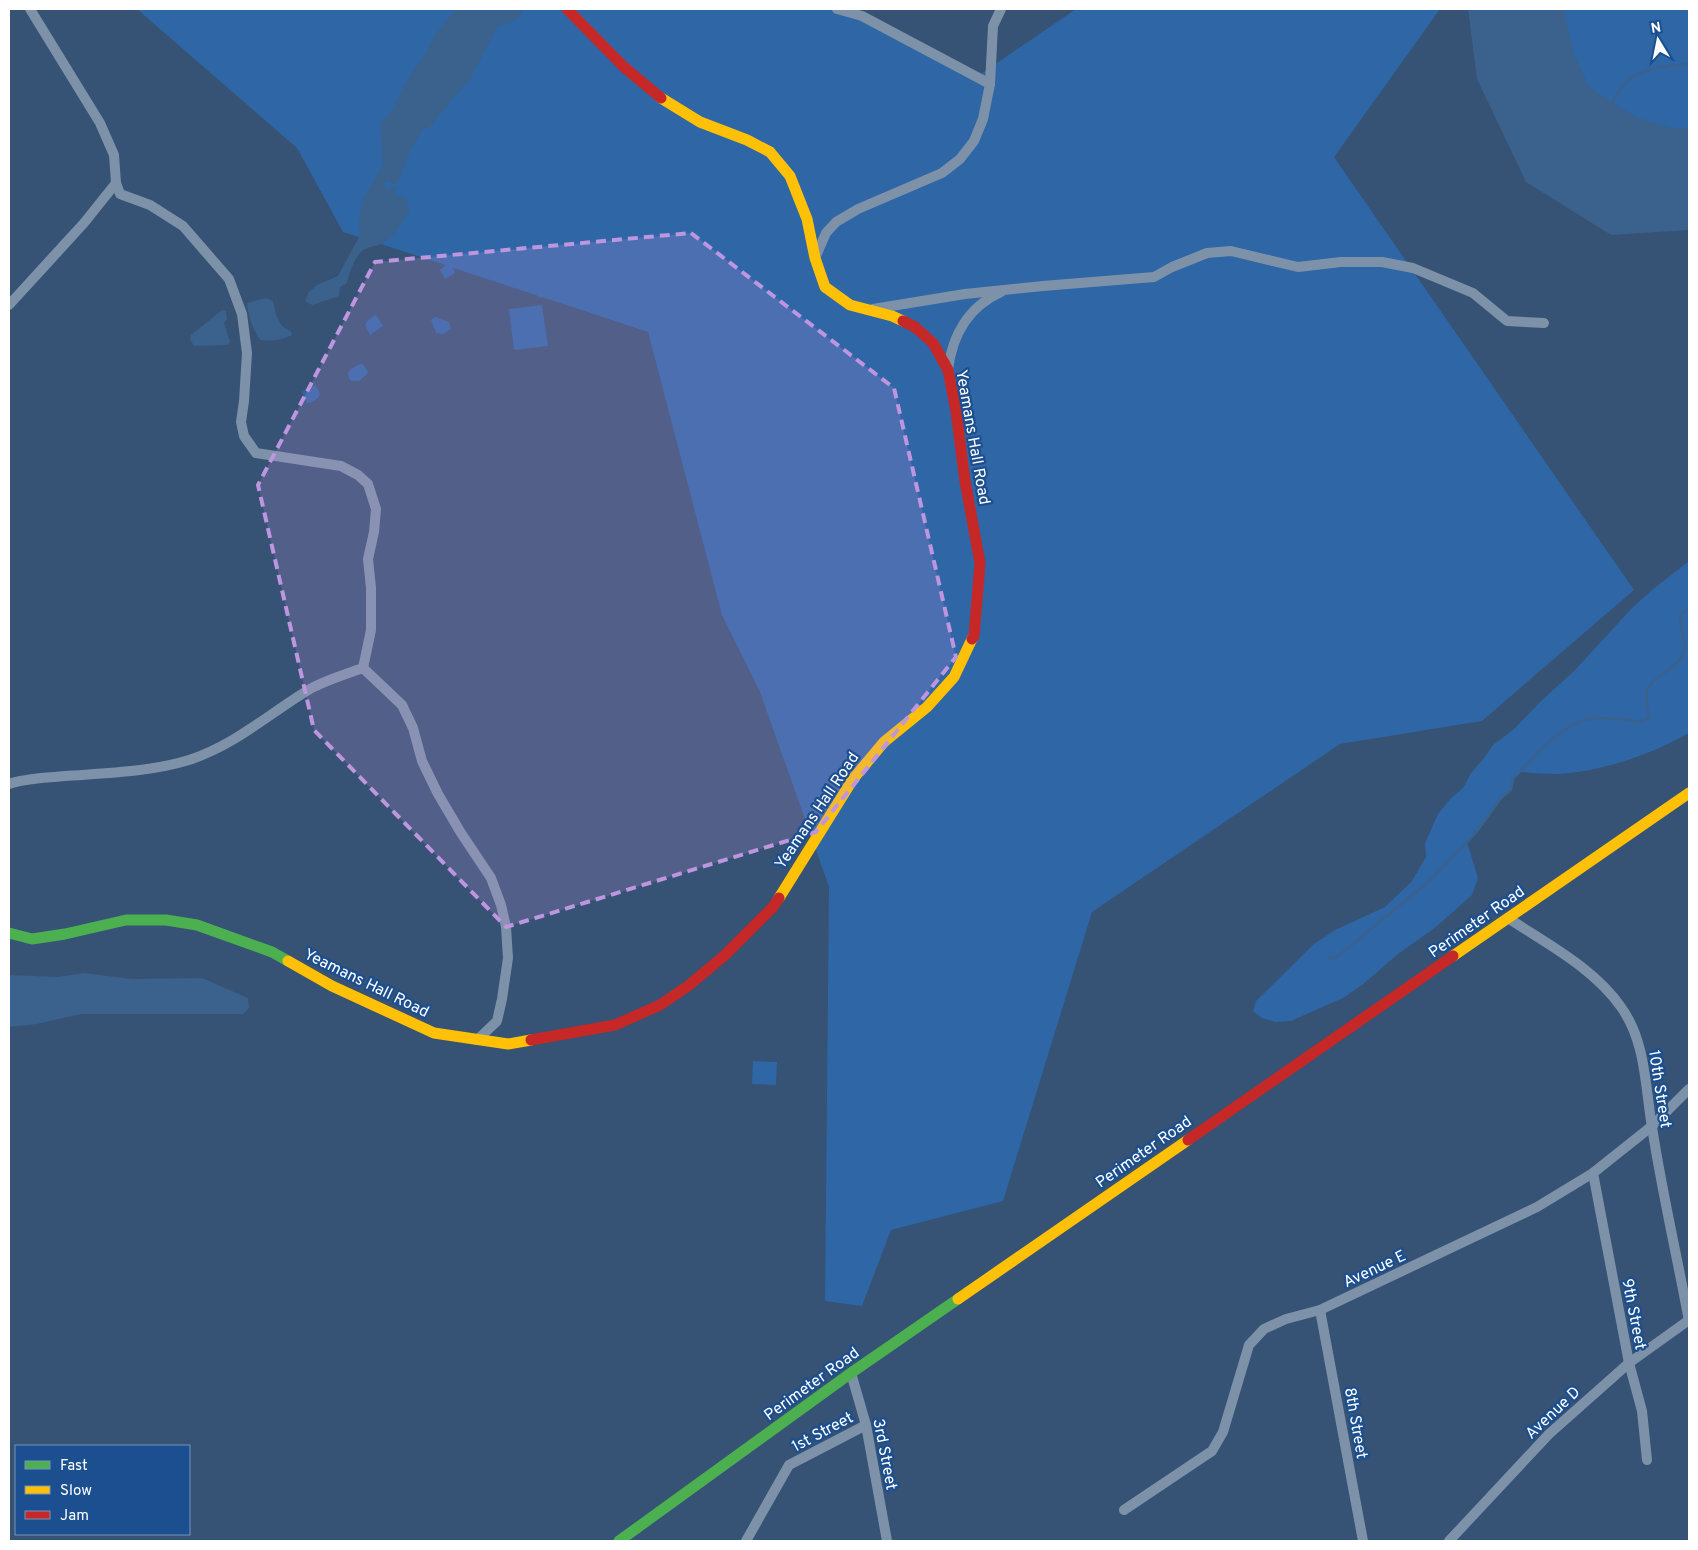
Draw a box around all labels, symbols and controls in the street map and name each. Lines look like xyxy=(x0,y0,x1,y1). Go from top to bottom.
north arrow xyxy=(1633,15,1683,65)
text: N xyxy=(1650,19,1662,38)
street label: Yeamans Hall Road xyxy=(950,368,994,506)
street label: Yeamans Hall Road xyxy=(771,749,864,873)
street label: Perimeter Road xyxy=(1425,882,1529,963)
street label: Yeamans Hall Road xyxy=(300,945,432,1023)
street label: 10th Street xyxy=(1643,1049,1675,1130)
street label: Perimeter Road xyxy=(1092,1112,1196,1193)
street label: Avenue E xyxy=(1340,1247,1409,1293)
street label: 9th Street xyxy=(1616,1277,1650,1352)
street label: Perimeter Road xyxy=(761,1343,864,1426)
street label: Avenue D xyxy=(1522,1383,1585,1444)
street label: 8th Street xyxy=(1339,1386,1371,1461)
street label: 1st Street xyxy=(789,1408,857,1457)
street label: 3rd Street xyxy=(867,1417,901,1492)
legend xyxy=(15,1445,190,1535)
text: Fast xyxy=(60,1457,88,1476)
text: Slow xyxy=(60,1482,92,1501)
text: Jam xyxy=(60,1507,89,1526)

